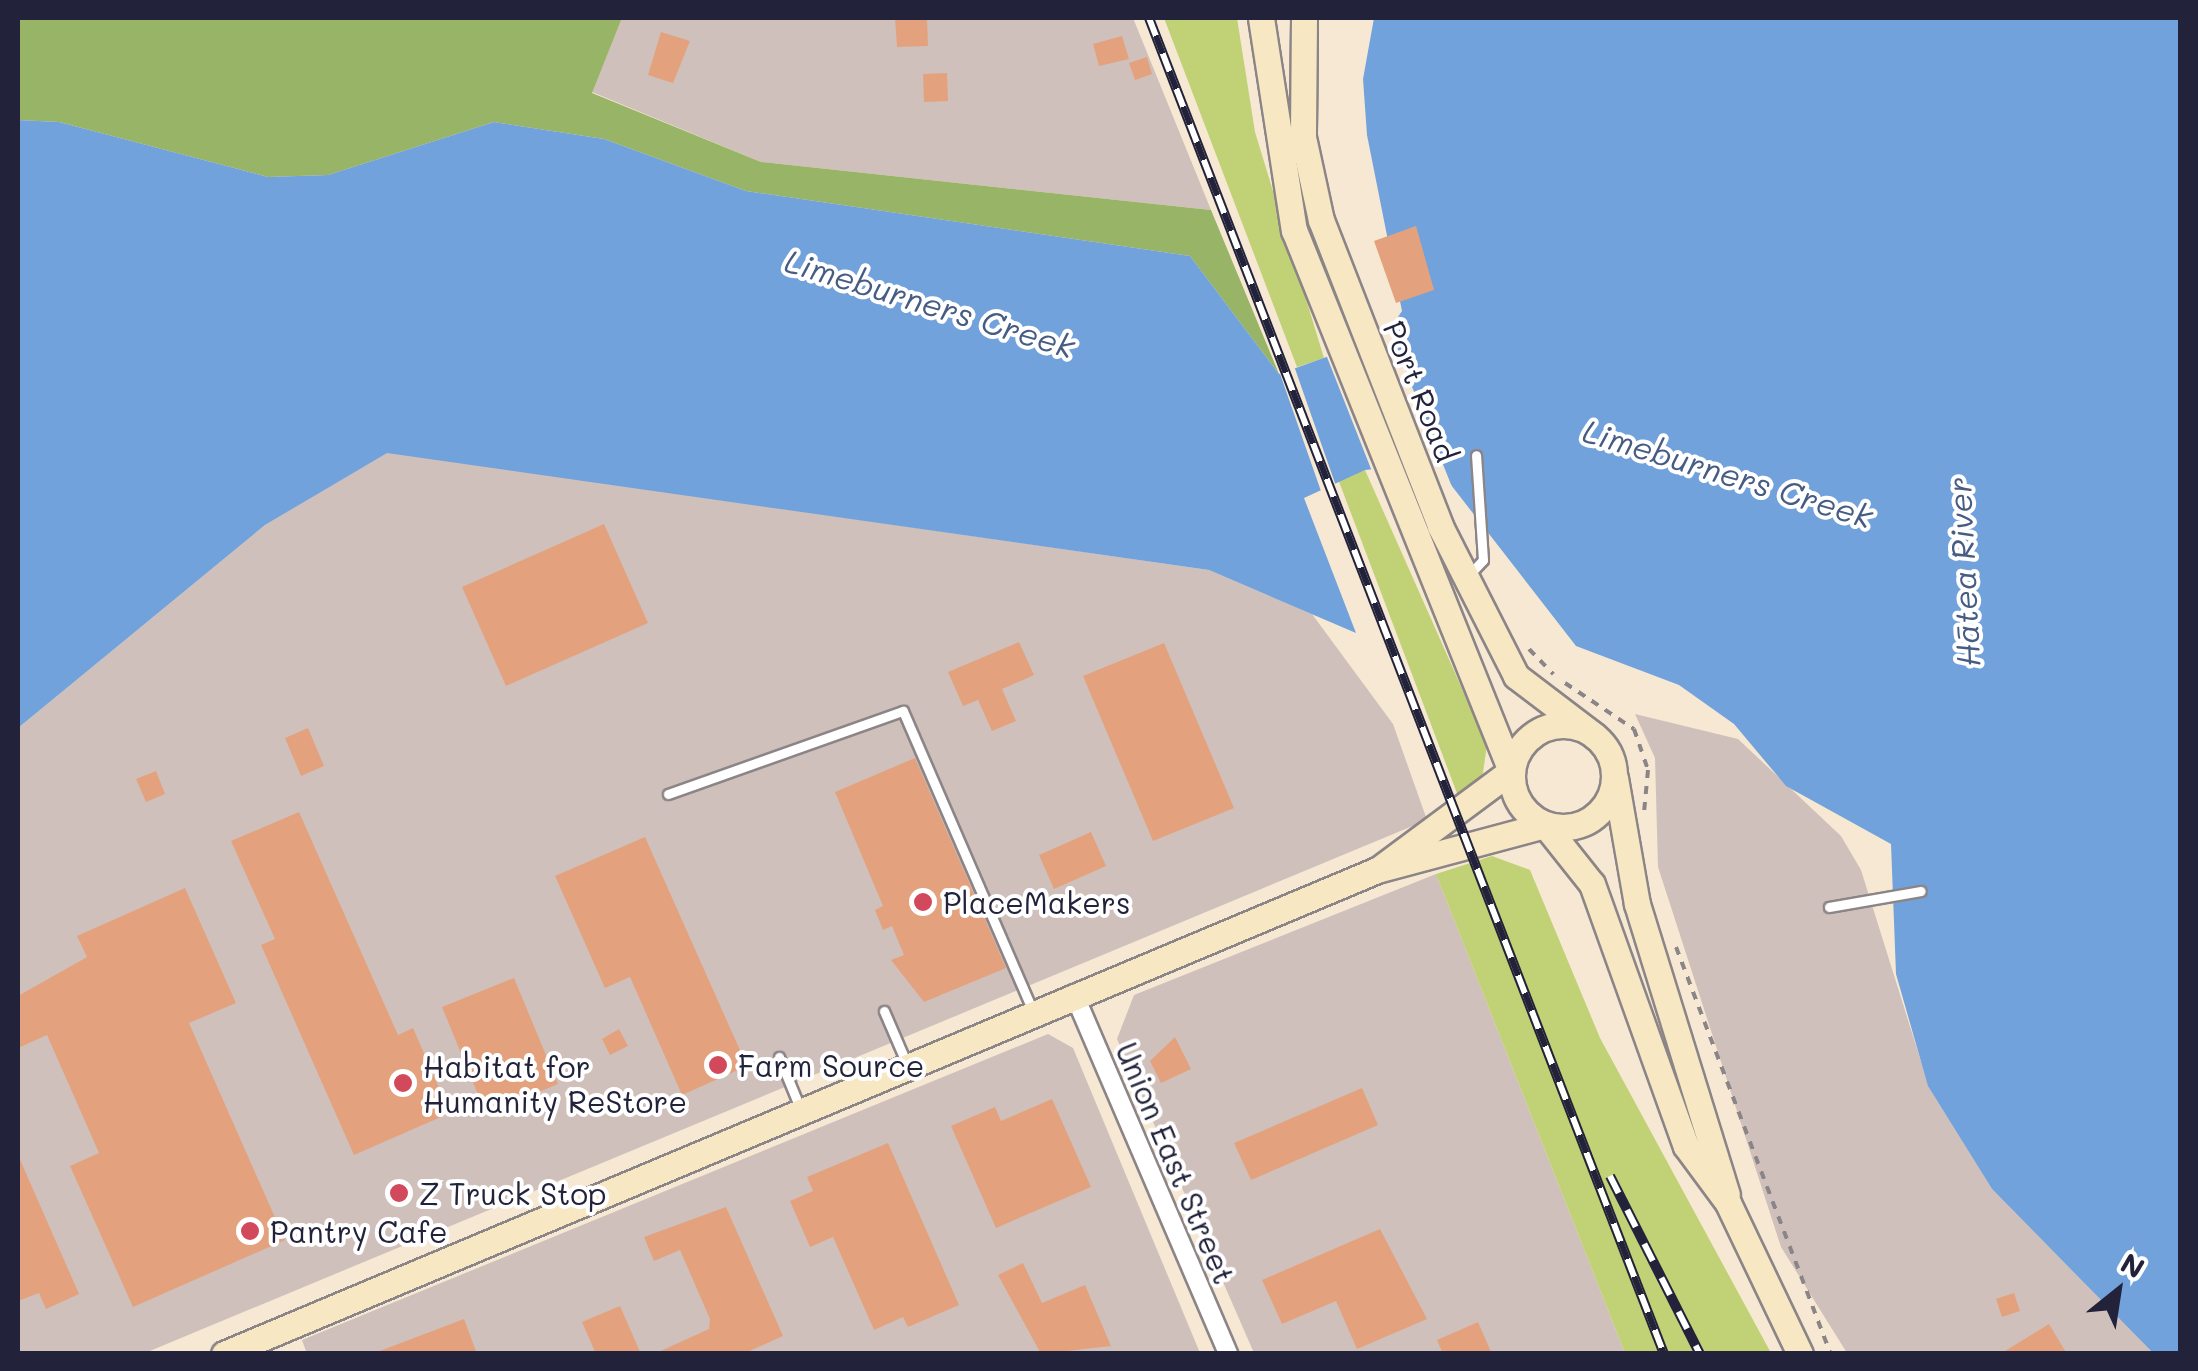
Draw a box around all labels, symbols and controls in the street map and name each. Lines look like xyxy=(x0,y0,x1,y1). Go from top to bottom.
water label: Limeburners Creek xyxy=(781,241,1079,365)
street label: Port Road xyxy=(1376,315,1466,467)
water label: Limeburners Creek xyxy=(1579,411,1877,535)
water label: Hātea River xyxy=(1939,476,1987,668)
place label: PlaceMakers xyxy=(943,884,1130,920)
marker: PlaceMakers xyxy=(912,891,934,913)
street label: Union East Street xyxy=(1109,1037,1243,1289)
place label: Farm Source xyxy=(738,1047,924,1083)
place label: Habitat for Humanity ReStore xyxy=(423,1048,687,1118)
marker: Farm Source xyxy=(707,1054,729,1076)
marker: Habitat for Humanity ReStore xyxy=(392,1072,414,1094)
place label: Z Truck Stop xyxy=(419,1175,607,1211)
marker: Z Truck Stop xyxy=(388,1182,410,1204)
place label: Pantry Cafe xyxy=(270,1213,448,1249)
marker: Pantry Cafe xyxy=(239,1220,261,1242)
north arrow xyxy=(2068,1241,2168,1341)
text: N xyxy=(2115,1244,2151,1286)

